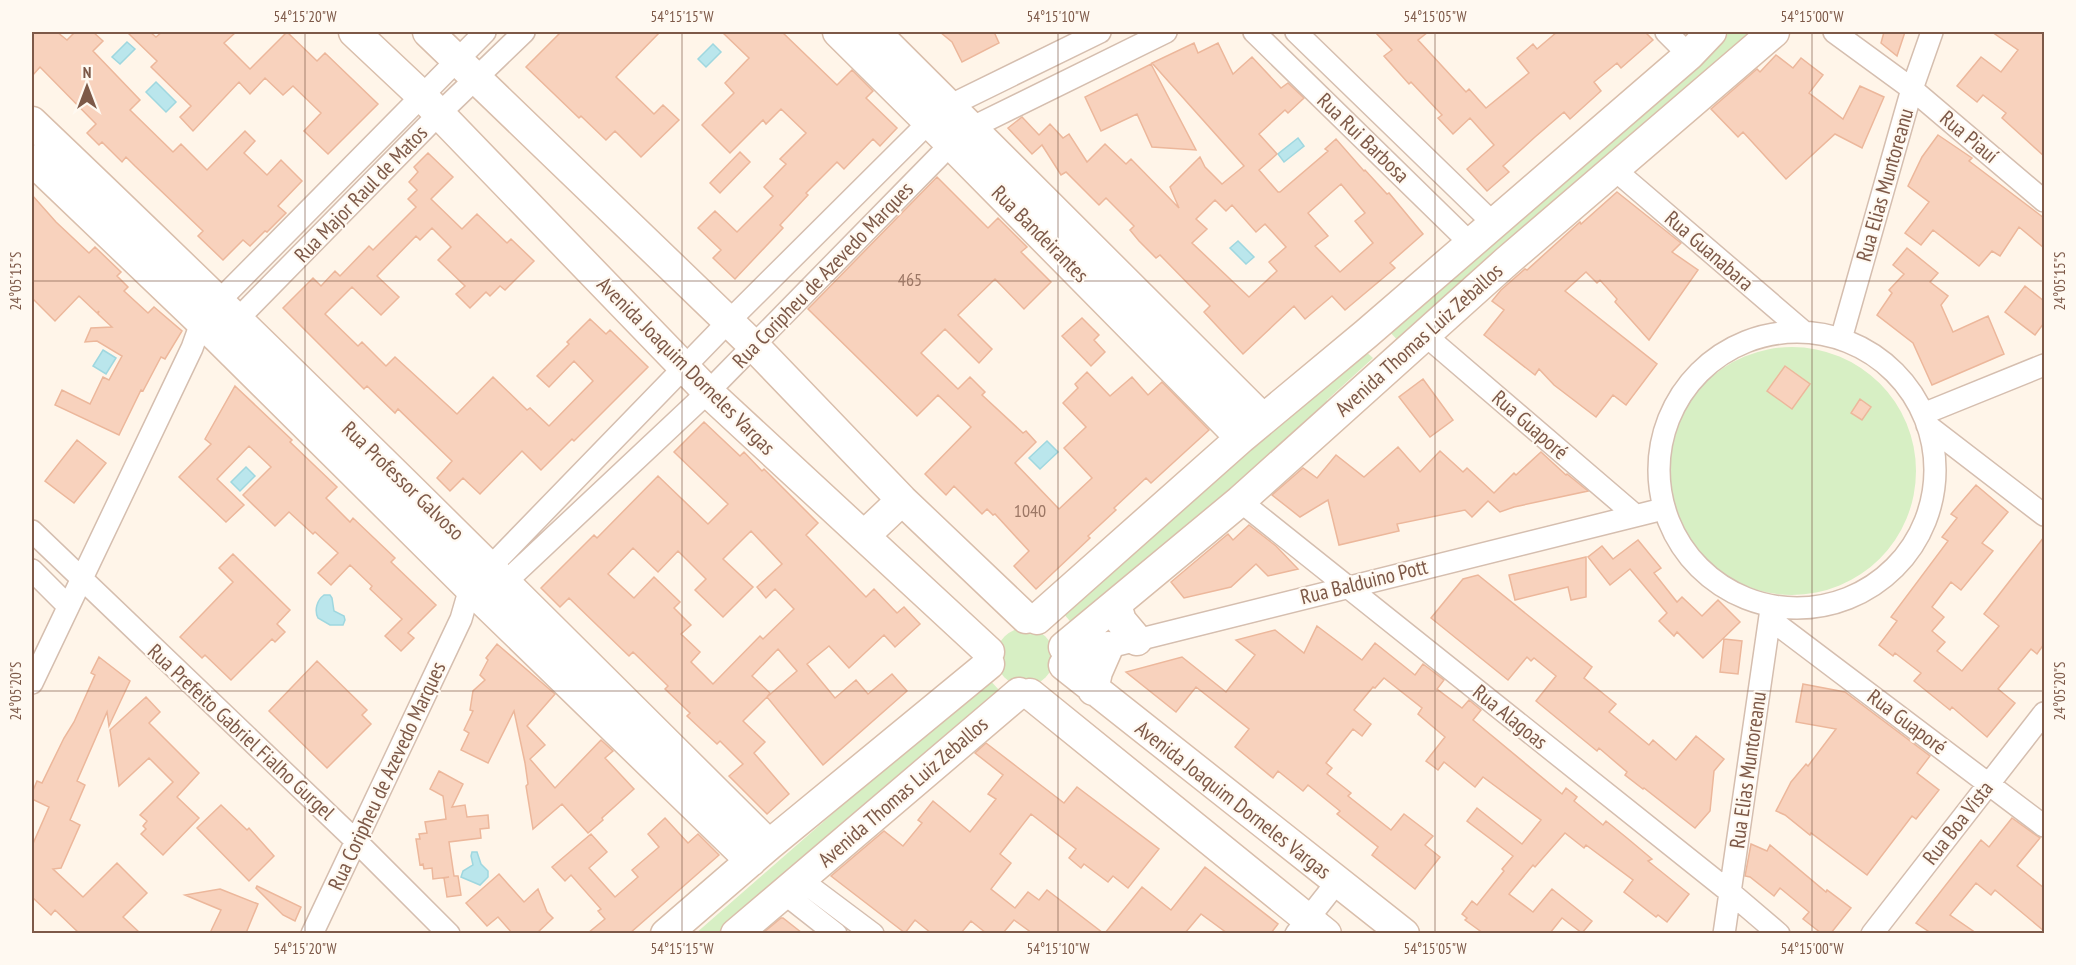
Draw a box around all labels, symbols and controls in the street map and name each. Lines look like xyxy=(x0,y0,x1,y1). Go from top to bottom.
text: 54°15'20"W xyxy=(273,7,337,26)
text: 54°15'15"W xyxy=(650,7,714,26)
text: 54°15'10"W xyxy=(1026,7,1090,26)
text: 54°15'05"W xyxy=(1403,7,1467,26)
text: 54°15'00"W xyxy=(1780,7,1844,26)
north arrow xyxy=(57,57,117,117)
text: N xyxy=(83,62,91,82)
street label: Rua Rui Barbosa xyxy=(1312,87,1415,188)
street label: Rua Piauí xyxy=(1935,104,2004,169)
street label: Rua Elias Muntoreanu xyxy=(1850,105,1919,265)
street label: Rua Major Raul de Matos xyxy=(288,119,433,268)
street label: Rua Coripheu de Azevedo Marques xyxy=(726,176,919,374)
street label: Rua Bandeirantes xyxy=(986,179,1095,288)
street label: Rua Guanabara xyxy=(1659,205,1759,297)
text: 24°05'15"S xyxy=(6,251,25,311)
text: 24°05'15"S xyxy=(2050,251,2069,311)
street label: Avenida Thomas Luiz Zeballos xyxy=(1329,257,1508,422)
house number: 465 xyxy=(898,268,922,291)
street label: Avenida Joaquim Dorneles Vargas xyxy=(592,271,781,460)
street label: Rua Guaporé xyxy=(1487,384,1574,465)
street label: Rua Professor Galvoso xyxy=(336,415,470,546)
house number: 1040 xyxy=(1014,499,1046,522)
street label: Rua Balduino Pott xyxy=(1297,553,1431,610)
street label: Rua Prefeito Gabriel Fialho Gurgel xyxy=(142,638,341,826)
street label: Rua Coripheu de Azevedo Marques xyxy=(322,657,451,894)
text: 24°05'20"S xyxy=(6,661,25,721)
text: 24°05'20"S xyxy=(2050,661,2069,721)
street label: Rua Alagoas xyxy=(1467,678,1553,755)
street label: Rua Guaporé xyxy=(1862,683,1952,760)
street label: Rua Elias Muntoreanu xyxy=(1723,690,1772,850)
street label: Avenida Thomas Luiz Zeballos xyxy=(812,710,993,873)
street label: Avenida Joaquim Dorneles Vargas xyxy=(1130,715,1337,884)
street label: Rua Boa Vista xyxy=(1917,775,1999,870)
text: 54°15'20"W xyxy=(273,939,337,958)
text: 54°15'15"W xyxy=(650,939,714,958)
text: 54°15'10"W xyxy=(1026,939,1090,958)
text: 54°15'05"W xyxy=(1403,939,1467,958)
text: 54°15'00"W xyxy=(1780,939,1844,958)

